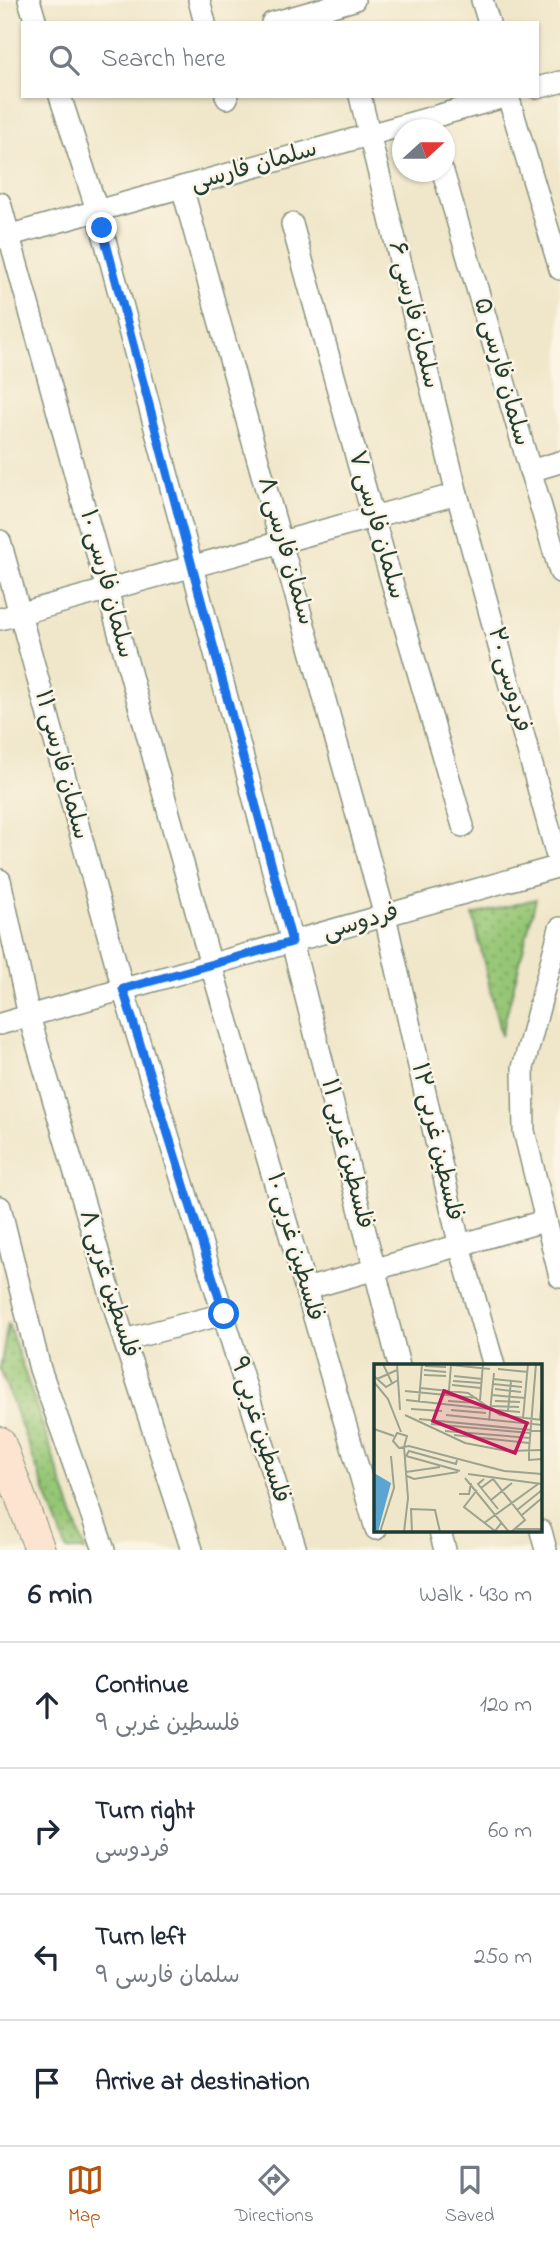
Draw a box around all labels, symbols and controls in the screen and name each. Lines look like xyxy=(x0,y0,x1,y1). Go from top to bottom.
search box xyxy=(21,21,539,98)
icon: search xyxy=(45,41,83,79)
text: Search here xyxy=(101,41,226,79)
north arrow xyxy=(392,119,455,182)
street label: سلمان فارسی xyxy=(187,132,321,202)
route end xyxy=(86,212,117,243)
street label: سلمان فارسی ۶ xyxy=(378,238,448,392)
street label: سلمان فارسی ۵ xyxy=(463,294,539,450)
street label: سلمان فارسی ۷ xyxy=(338,447,414,603)
street label: سلمان فارسی ۸ xyxy=(247,473,323,629)
street label: سلمان فارسی ۱۰ xyxy=(69,506,143,662)
street label: فردوسی ۲۰ xyxy=(477,623,539,737)
street label: سلمان فارسی ۱۱ xyxy=(24,686,98,844)
street label: فردوسی xyxy=(319,895,403,951)
street label: فلسطین غربی ۱۲ xyxy=(401,1060,471,1224)
street label: فلسطین غربی ۱۱ xyxy=(310,1075,382,1233)
street label: فلسطین غربی ۱۰ xyxy=(256,1169,332,1325)
street label: فلسطین غربی ۸ xyxy=(69,1206,147,1362)
route start xyxy=(208,1298,239,1329)
street label: فلسطین غربی ۹ xyxy=(220,1352,298,1508)
inset map xyxy=(374,1364,542,1532)
text: 6 min xyxy=(28,1574,92,1618)
text: Walk · 430 m xyxy=(419,1579,532,1612)
text: Continue xyxy=(95,1667,188,1705)
icon: ahead xyxy=(28,1686,66,1724)
text: 120 m xyxy=(480,1689,532,1722)
text: فلسطین غربی ۹ xyxy=(95,1708,240,1741)
text: Turn right xyxy=(95,1793,195,1831)
icon: right xyxy=(28,1812,66,1850)
text: 60 m xyxy=(488,1815,532,1848)
text: فردوسی xyxy=(95,1834,170,1867)
text: Turn left xyxy=(95,1919,186,1957)
icon: left xyxy=(28,1938,66,1976)
text: 250 m xyxy=(474,1941,532,1974)
text: سلمان فارسی ۹ xyxy=(95,1960,240,1993)
icon: arrive xyxy=(28,2064,66,2102)
text: Arrive at destination xyxy=(95,2064,310,2102)
tab: Map xyxy=(66,2161,104,2230)
tab: Directions xyxy=(235,2161,314,2230)
tab: Saved xyxy=(445,2161,494,2230)

